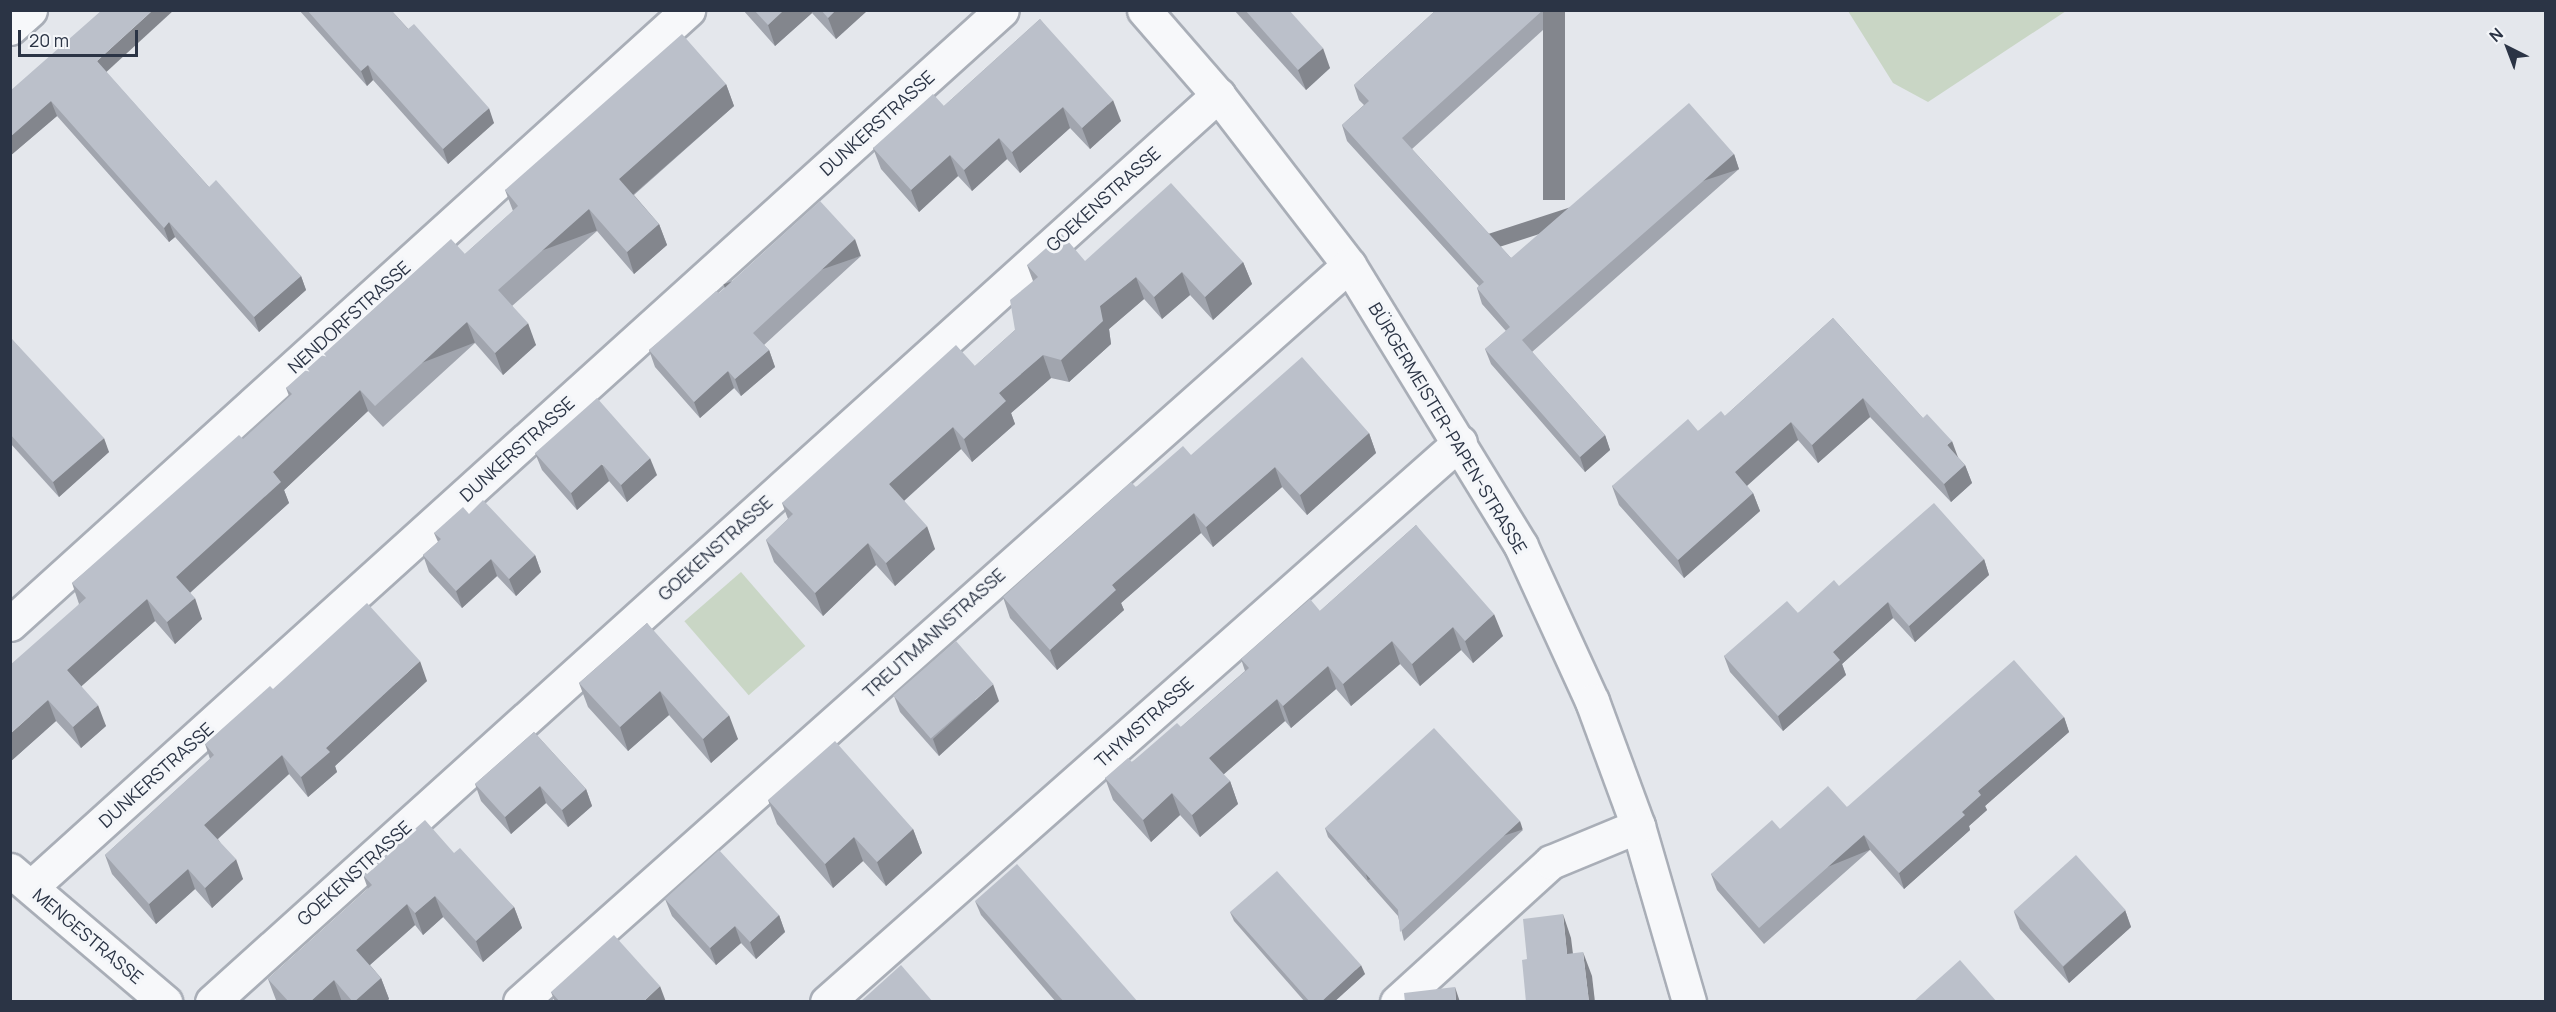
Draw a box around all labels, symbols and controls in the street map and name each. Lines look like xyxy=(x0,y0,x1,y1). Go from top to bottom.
scale bar xyxy=(21,18,141,56)
north arrow xyxy=(2478,18,2538,78)
text: N xyxy=(2484,23,2508,47)
text: 20 m xyxy=(29,28,69,52)
street label: DUNKERSTRASSE xyxy=(815,66,939,180)
street label: GOEKENSTRASSE xyxy=(1041,142,1165,256)
street label: NENDORFSTRASSE xyxy=(283,256,415,378)
street label: BÜRGERMEISTER-PAPEN-STRASSE xyxy=(1364,298,1532,558)
street label: DUNKERSTRASSE xyxy=(455,392,579,506)
street label: GOEKENSTRASSE xyxy=(653,491,777,605)
street label: TREUTMANNSTRASSE xyxy=(858,563,1010,703)
street label: THYMSTRASSE xyxy=(1090,672,1198,772)
street label: DUNKERSTRASSE xyxy=(94,718,218,832)
street label: GOEKENSTRASSE xyxy=(292,816,416,930)
street label: MENGESTRASSE xyxy=(29,884,147,988)

